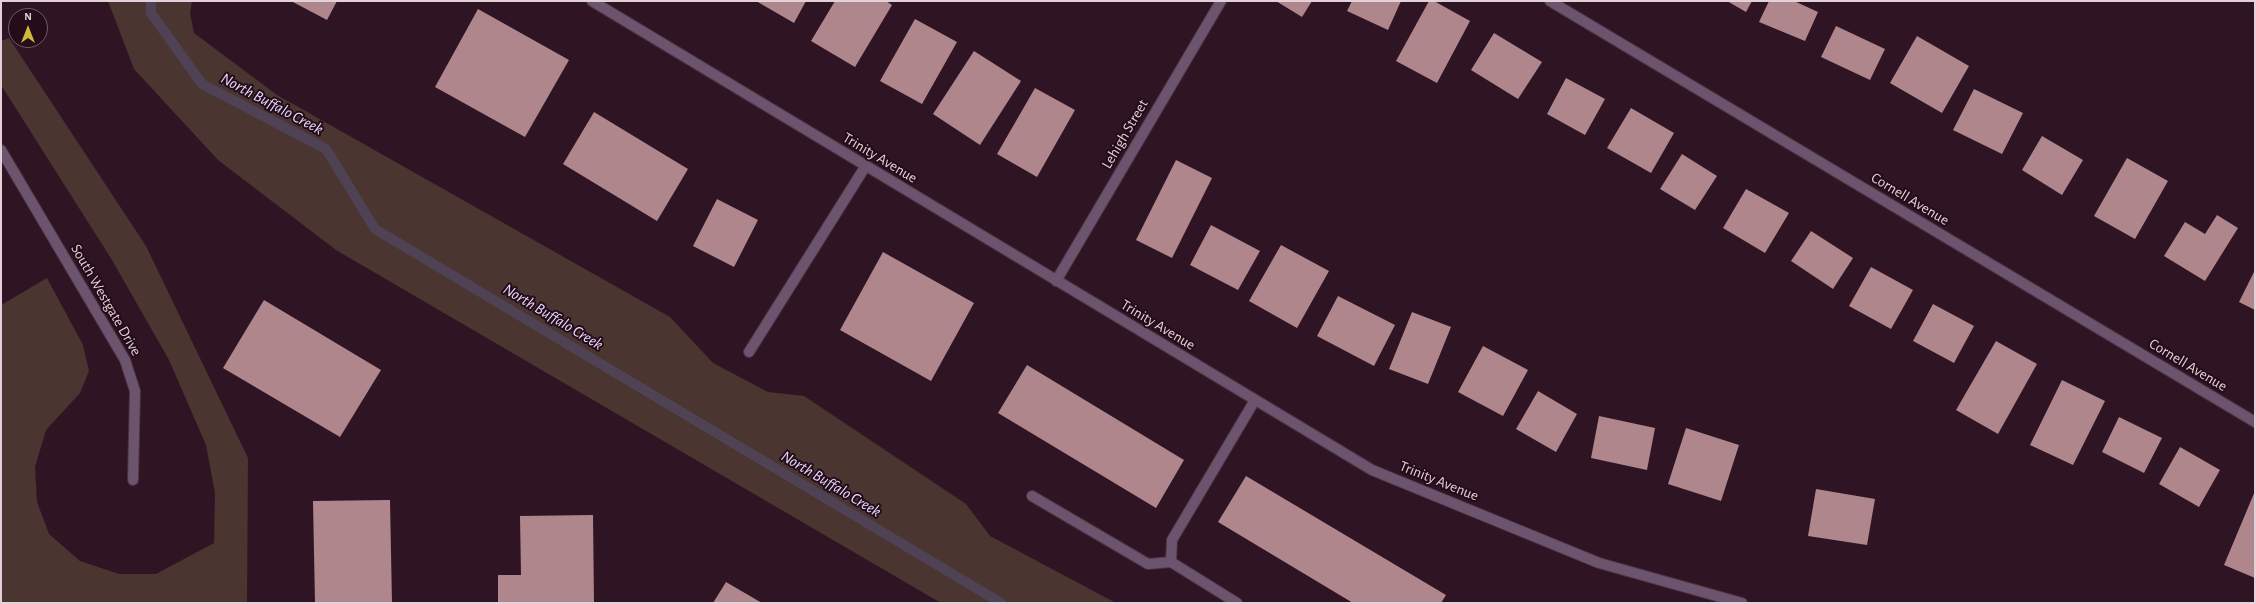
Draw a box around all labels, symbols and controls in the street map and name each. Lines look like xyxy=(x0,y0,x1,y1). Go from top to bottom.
north arrow xyxy=(8,8,48,48)
text: N xyxy=(24,11,32,22)
water label: North Buffalo Creek xyxy=(217,69,327,139)
street label: Lehigh Street xyxy=(1098,96,1152,172)
street label: Trinity Avenue xyxy=(840,129,920,187)
street label: Cornell Avenue xyxy=(1868,169,1952,229)
street label: South Westgate Drive xyxy=(67,241,145,359)
water label: North Buffalo Creek xyxy=(499,280,607,354)
street label: Trinity Avenue xyxy=(1118,296,1198,354)
street label: Cornell Avenue xyxy=(2146,335,2230,395)
water label: North Buffalo Creek xyxy=(777,447,885,521)
street label: Trinity Avenue xyxy=(1397,457,1481,505)

